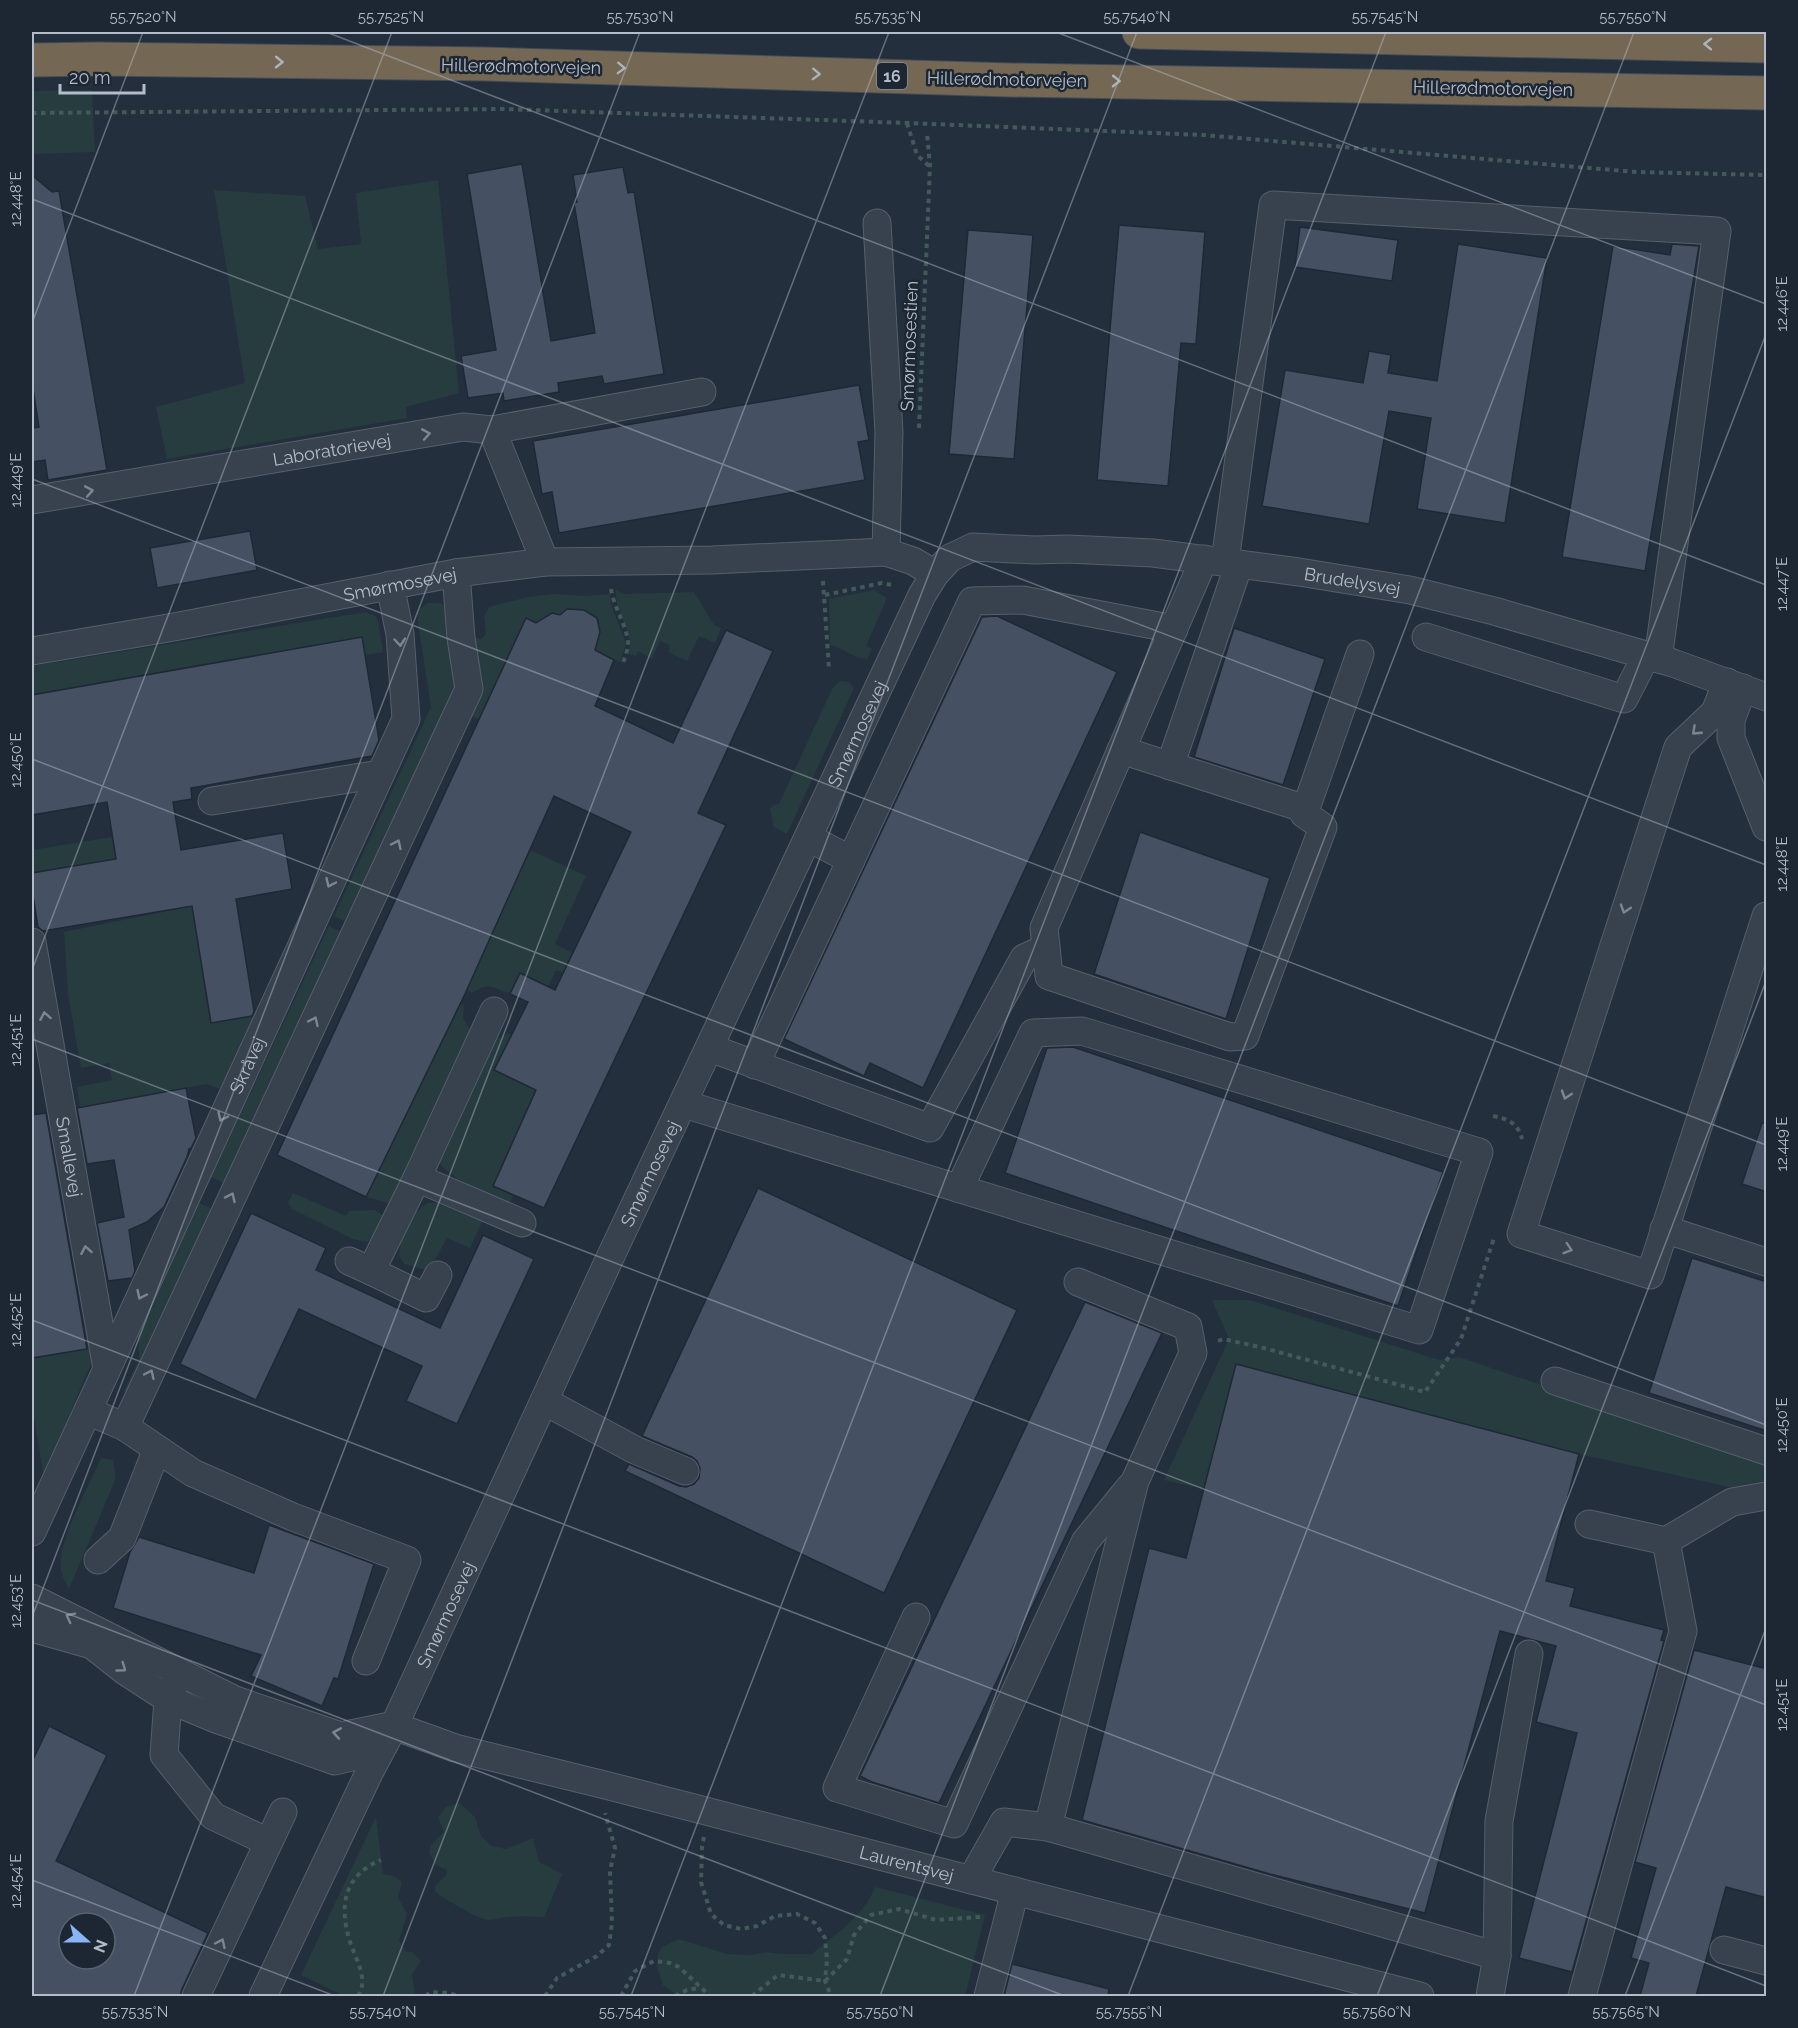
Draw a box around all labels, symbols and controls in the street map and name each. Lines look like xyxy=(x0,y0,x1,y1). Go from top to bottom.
text: 55.7520°N xyxy=(109,8,177,26)
text: 55.7525°N xyxy=(358,8,424,26)
text: 55.7530°N xyxy=(606,8,674,26)
text: 55.7535°N xyxy=(855,8,921,26)
text: 55.7540°N xyxy=(1103,8,1171,26)
text: 55.7545°N xyxy=(1352,8,1418,26)
text: 55.7550°N xyxy=(1599,8,1667,26)
one-way arrow xyxy=(1704,38,1713,50)
street label: Hillerødmotorvejen xyxy=(441,54,601,78)
one-way arrow xyxy=(274,56,283,68)
scale bar xyxy=(60,57,144,95)
one-way arrow xyxy=(616,62,625,75)
road number: 16 xyxy=(877,63,907,89)
text: 20 m xyxy=(69,67,111,88)
street label: Hillerødmotorvejen xyxy=(927,67,1087,91)
one-way arrow xyxy=(811,68,820,80)
one-way arrow xyxy=(1111,75,1120,88)
street label: Hillerødmotorvejen xyxy=(1413,76,1573,100)
text: 12.448°E xyxy=(7,171,25,227)
text: 12.446°E xyxy=(1773,276,1791,332)
street label: Smørmosestien xyxy=(896,280,922,412)
one-way arrow xyxy=(422,428,431,440)
street label: Laboratorievej xyxy=(271,429,392,470)
text: 12.449°E xyxy=(7,453,25,507)
one-way arrow xyxy=(85,485,94,497)
text: 12.447°E xyxy=(1773,557,1791,611)
street label: Smørmosevej xyxy=(342,563,458,605)
street label: Brudelysvej xyxy=(1303,563,1402,599)
one-way arrow xyxy=(393,638,406,647)
street label: Smørmosevej xyxy=(823,677,891,790)
one-way arrow xyxy=(1692,723,1703,734)
text: 12.450°E xyxy=(7,732,25,788)
text: 12.448°E xyxy=(1773,836,1791,892)
one-way arrow xyxy=(390,840,402,851)
one-way arrow xyxy=(325,876,337,887)
one-way arrow xyxy=(1620,903,1633,914)
one-way arrow xyxy=(39,1012,51,1021)
text: 12.451°E xyxy=(7,1014,25,1066)
one-way arrow xyxy=(307,1016,319,1027)
street label: Skråvej xyxy=(225,1033,269,1097)
one-way arrow xyxy=(1560,1089,1573,1100)
one-way arrow xyxy=(218,1111,230,1122)
street label: Smallevej xyxy=(52,1115,87,1199)
street label: Smørmosevej xyxy=(616,1117,684,1230)
text: 12.449°E xyxy=(1773,1117,1791,1171)
one-way arrow xyxy=(224,1193,236,1204)
one-way arrow xyxy=(1562,1241,1573,1254)
one-way arrow xyxy=(80,1245,93,1255)
one-way arrow xyxy=(136,1288,148,1299)
text: 12.452°E xyxy=(7,1293,25,1347)
one-way arrow xyxy=(142,1370,154,1381)
text: 12.450°E xyxy=(1773,1397,1791,1453)
street label: Smørmosevej xyxy=(412,1558,479,1671)
text: 12.453°E xyxy=(7,1574,25,1628)
one-way arrow xyxy=(66,1613,76,1624)
one-way arrow xyxy=(115,1661,126,1672)
text: 12.451°E xyxy=(1773,1679,1791,1731)
one-way arrow xyxy=(332,1727,342,1740)
street label: Laurentsvej xyxy=(857,1841,956,1885)
text: 12.454°E xyxy=(7,1854,25,1908)
north arrow xyxy=(57,1911,117,1971)
text: N xyxy=(89,1937,112,1955)
one-way arrow xyxy=(214,1939,226,1950)
text: 55.7535°N xyxy=(102,2003,168,2021)
text: 55.7540°N xyxy=(349,2003,417,2021)
text: 55.7545°N xyxy=(599,2003,665,2021)
text: 55.7550°N xyxy=(846,2003,914,2021)
text: 55.7555°N xyxy=(1096,2003,1162,2021)
text: 55.7560°N xyxy=(1343,2003,1411,2021)
text: 55.7565°N xyxy=(1592,2003,1660,2021)

